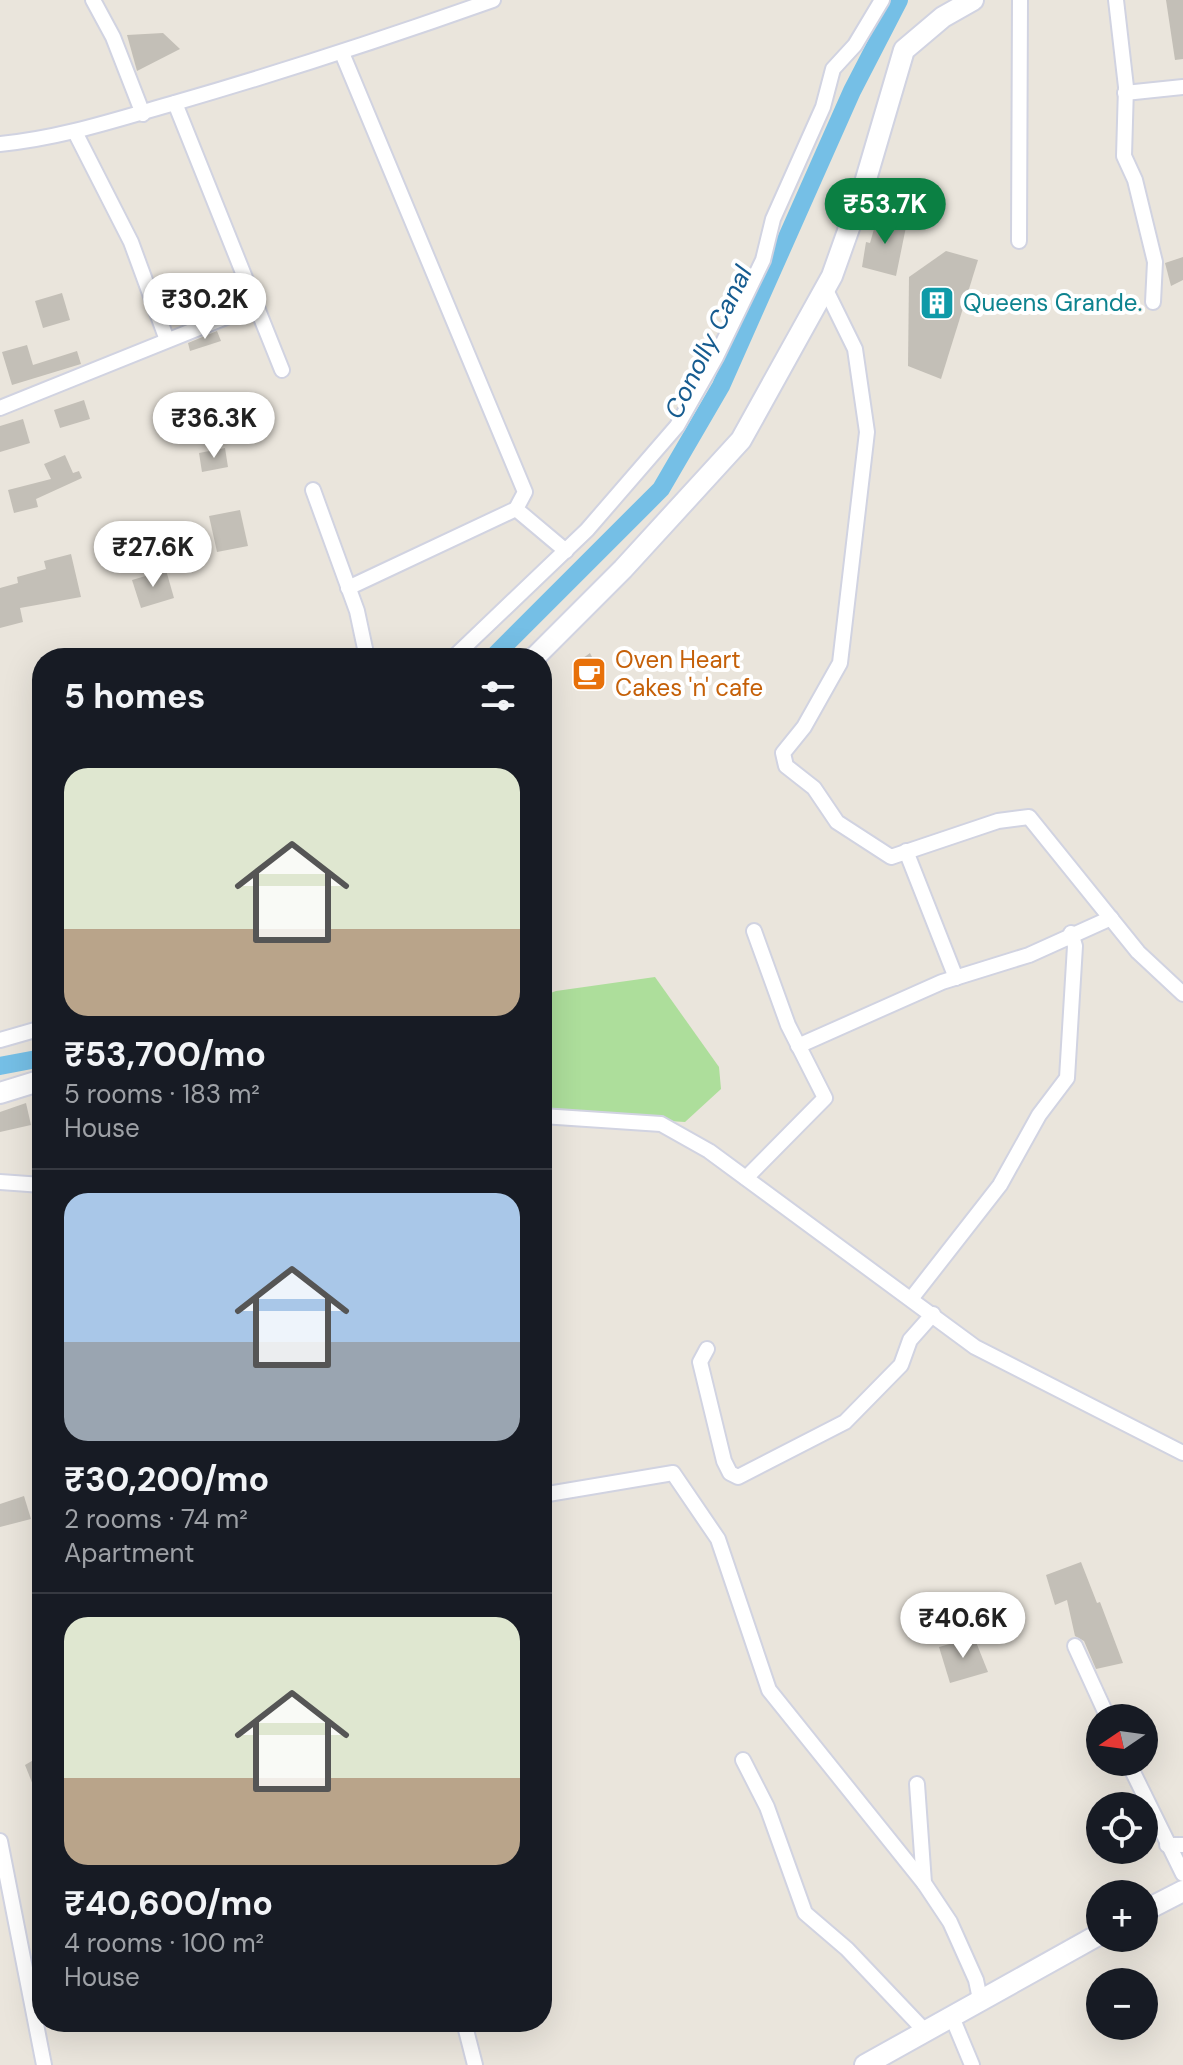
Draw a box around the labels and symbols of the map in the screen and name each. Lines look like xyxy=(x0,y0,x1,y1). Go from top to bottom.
pin: ₹53.7K xyxy=(820,178,950,246)
water label: Conolly Canal xyxy=(656,259,760,424)
pin: ₹30.2K xyxy=(140,273,270,341)
building icon: Queens Grande. xyxy=(918,284,956,322)
place label: Queens Grande. xyxy=(963,287,1142,318)
pin: ₹36.3K xyxy=(149,392,279,460)
pin: ₹27.6K xyxy=(88,521,218,589)
place label: Oven Heart Cakes 'n' cafe xyxy=(615,644,763,703)
cafe icon: Oven Heart Cakes 'n' cafe xyxy=(570,655,608,693)
pin: ₹40.6K xyxy=(898,1592,1028,1660)
north arrow xyxy=(1086,1704,1158,1776)

